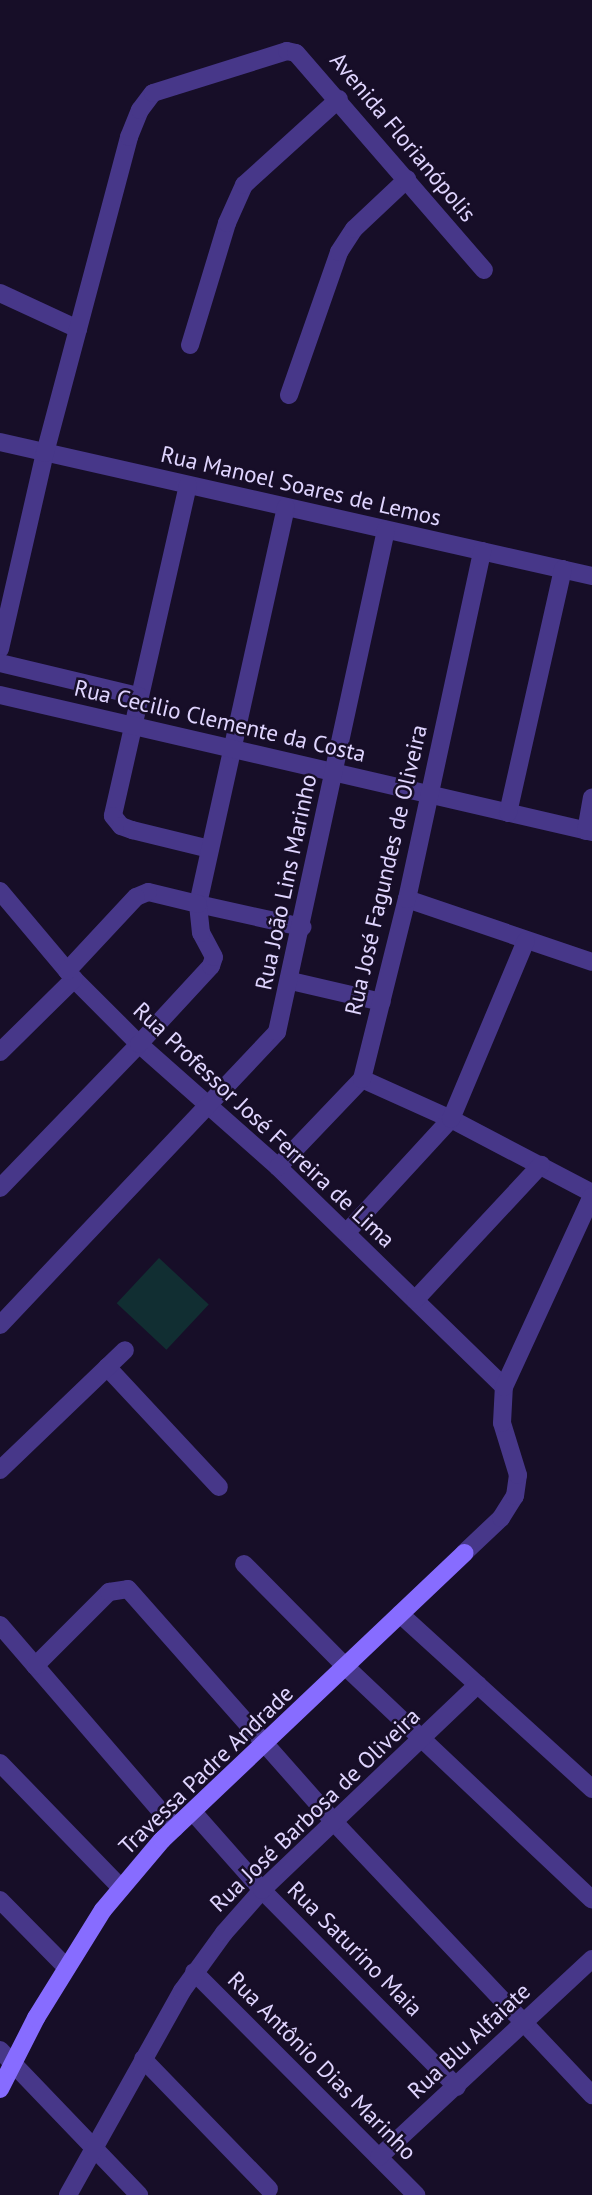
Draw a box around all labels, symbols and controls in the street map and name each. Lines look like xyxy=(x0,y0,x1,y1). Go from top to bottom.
street label: Avenida Florianópolis xyxy=(324,47,482,227)
street label: Rua Manoel Soares de Lemos xyxy=(158,440,444,532)
street label: Rua Cecilio Clemente da Costa xyxy=(72,674,368,768)
street label: Rua José Fagundes de Oliveira xyxy=(339,722,433,1018)
street label: Rua João Lins Marinho xyxy=(250,772,322,992)
street label: Rua Professor José Ferreira de Lima xyxy=(128,997,400,1253)
street label: Travessa Padre Andrade xyxy=(113,1679,299,1861)
street label: Rua José Barbosa de Oliveira xyxy=(204,1702,426,1918)
street label: Rua Saturino Maia xyxy=(282,1876,428,2022)
street label: Rua Antônio Dias Marinho xyxy=(222,1966,422,2166)
street label: Rua Blu Alfaiate xyxy=(402,1977,536,2105)

